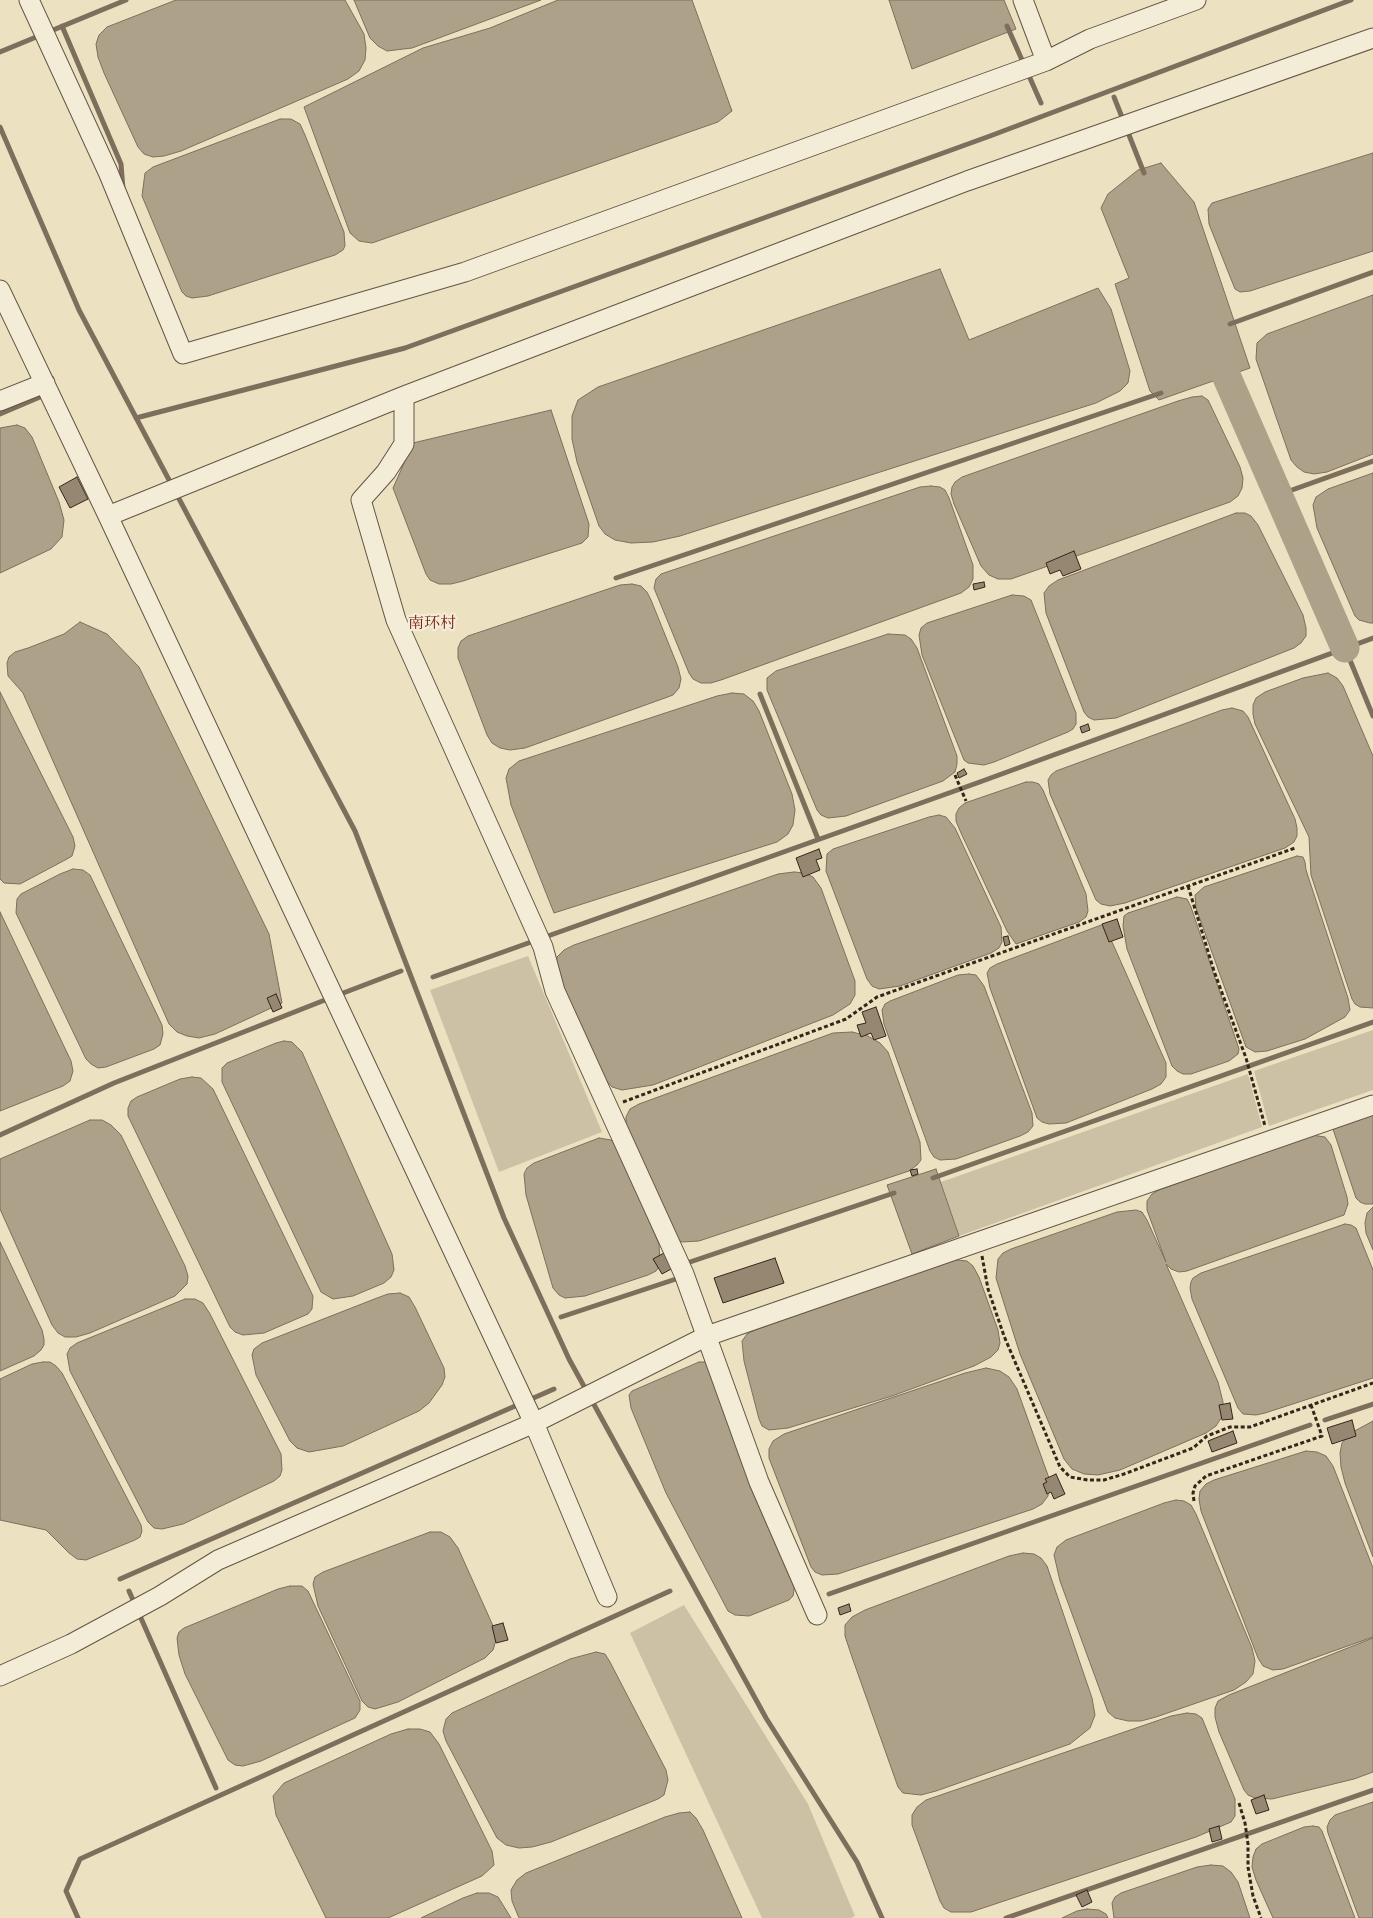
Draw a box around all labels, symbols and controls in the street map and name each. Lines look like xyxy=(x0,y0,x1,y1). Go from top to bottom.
district label: 南环村 xyxy=(408,614,456,634)

